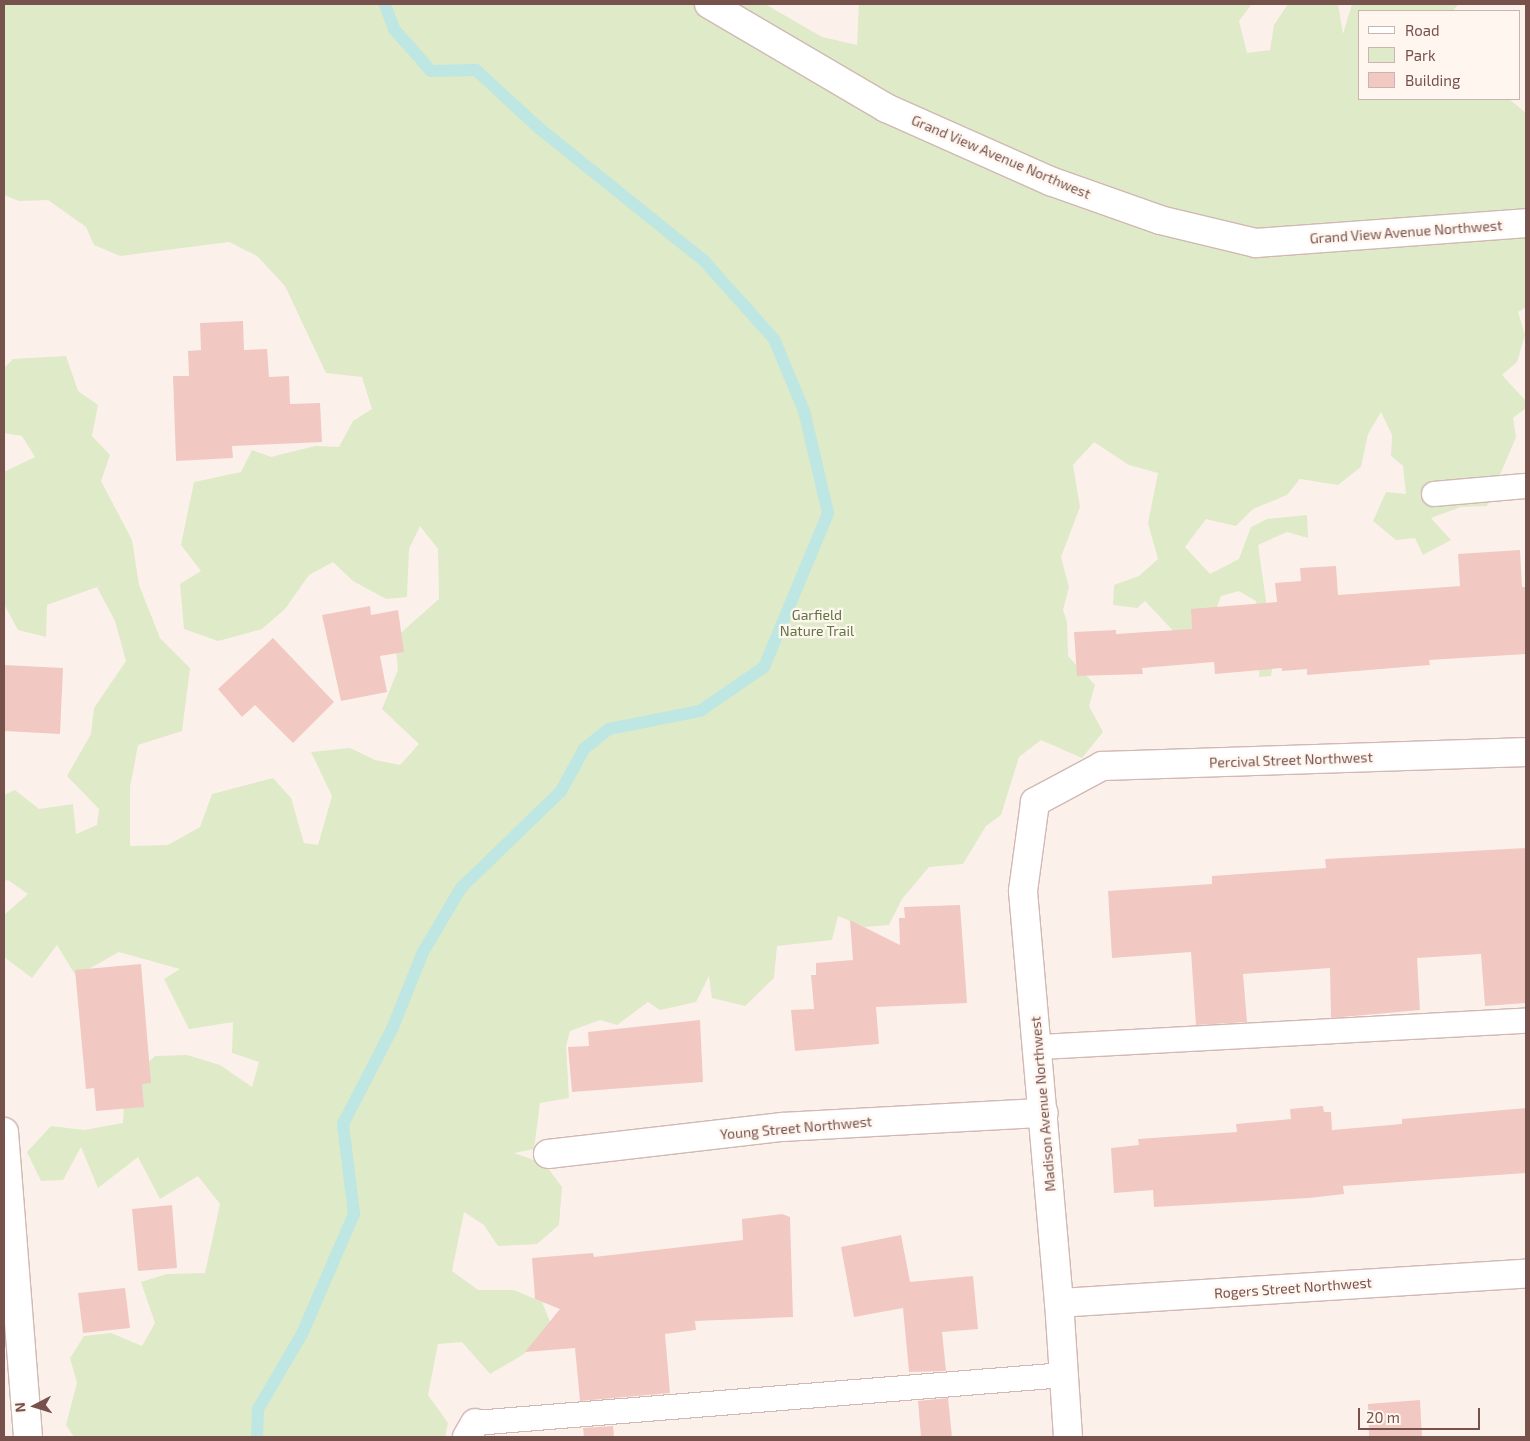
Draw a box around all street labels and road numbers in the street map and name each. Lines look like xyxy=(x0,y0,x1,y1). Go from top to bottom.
street label: Grand View Avenue Northwest xyxy=(908,111,1094,203)
street label: Grand View Avenue Northwest xyxy=(1309,217,1503,247)
street label: Percival Street Northwest xyxy=(1209,749,1373,771)
street label: Madison Avenue Northwest xyxy=(1027,1016,1059,1192)
street label: Young Street Northwest xyxy=(719,1113,873,1143)
street label: Rogers Street Northwest xyxy=(1214,1274,1372,1302)

